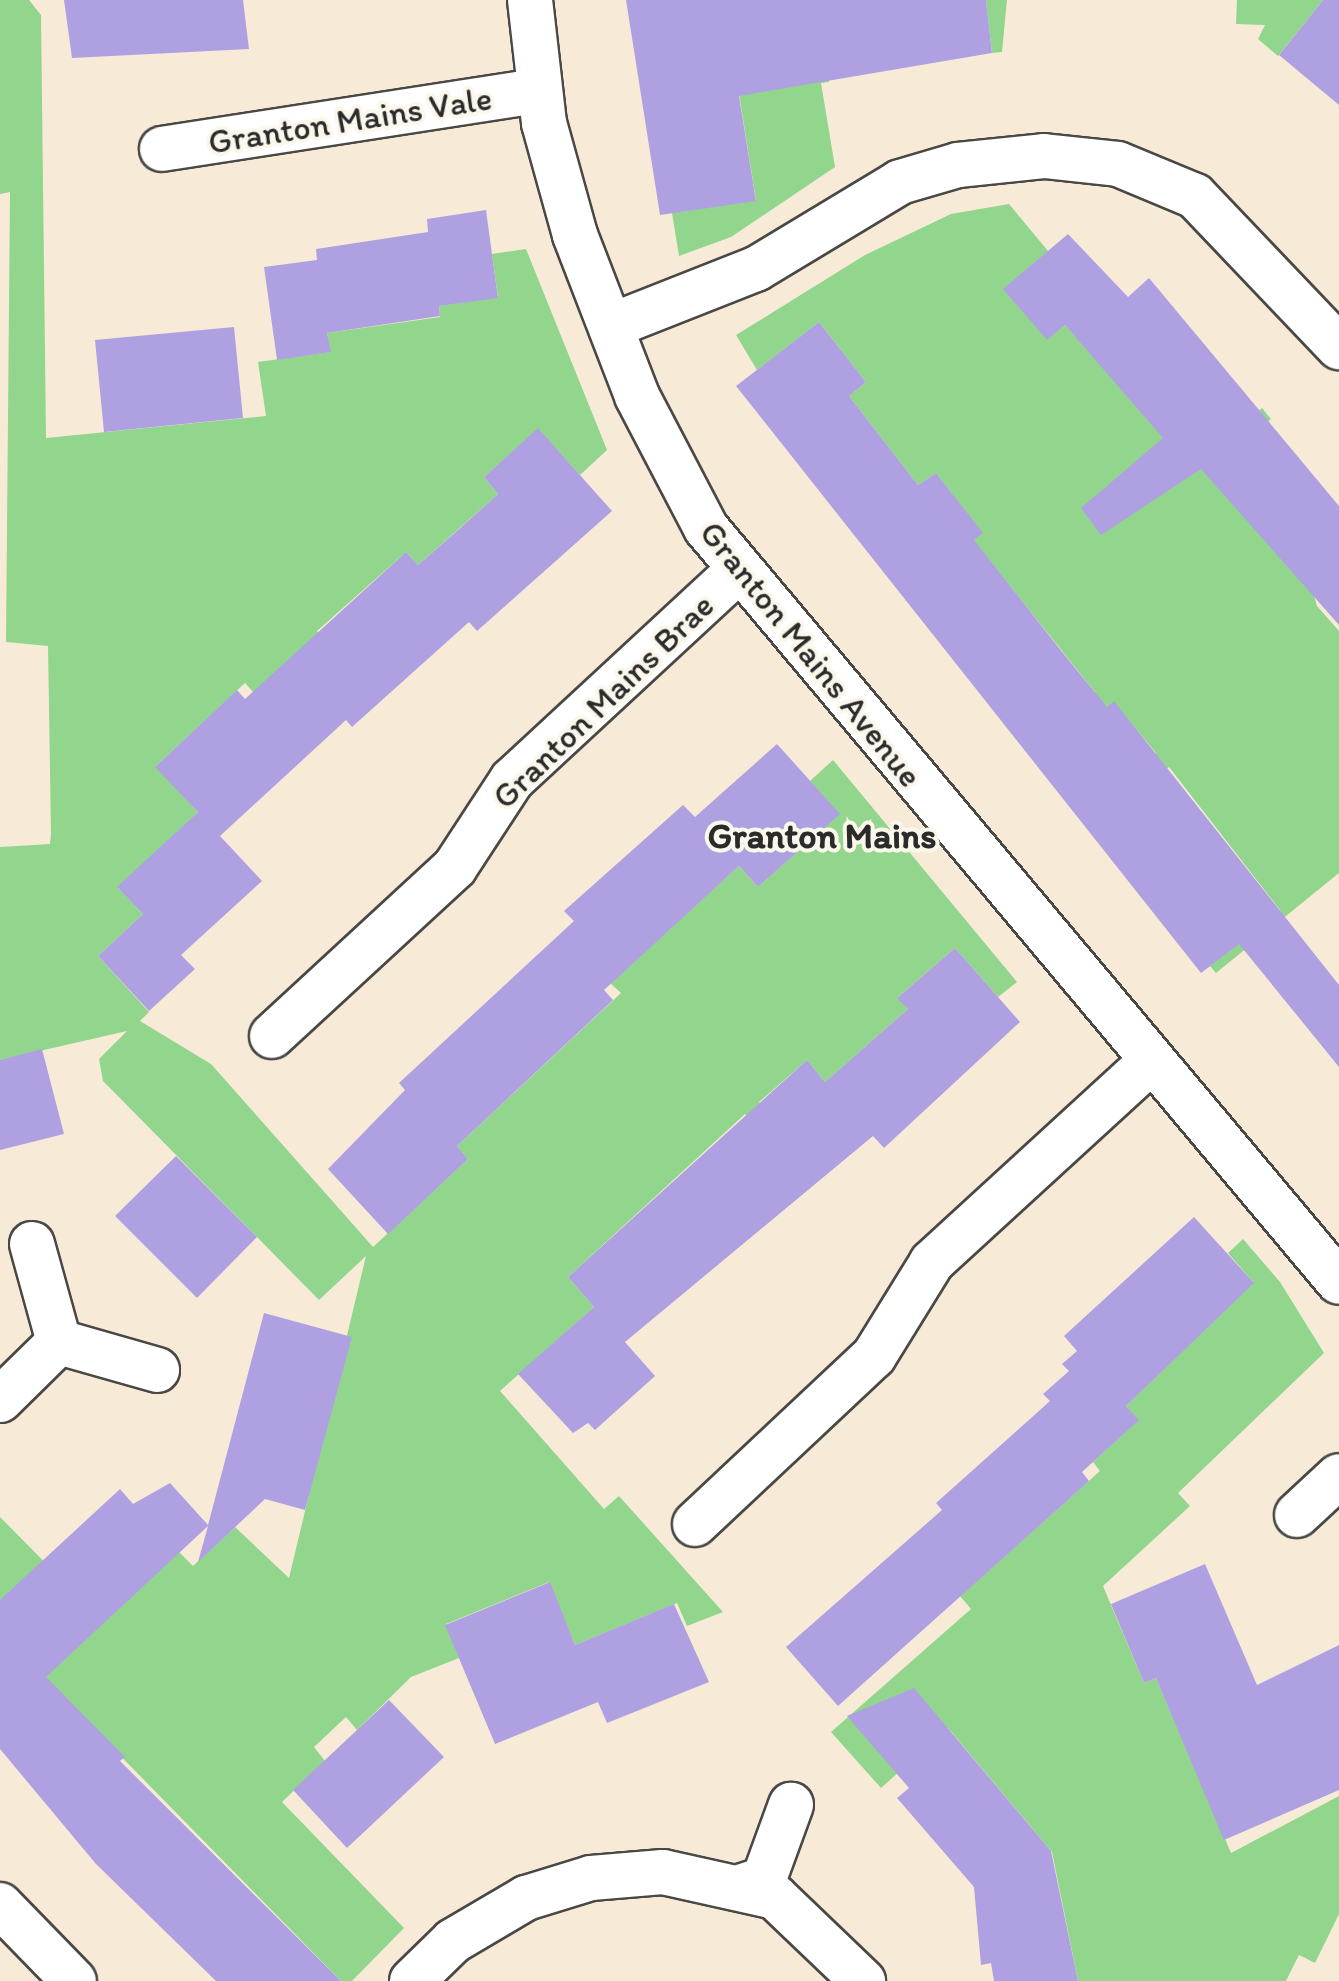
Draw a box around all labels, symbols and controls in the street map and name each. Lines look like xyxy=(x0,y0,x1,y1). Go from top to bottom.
street label: Granton Mains Vale xyxy=(205,77,495,163)
street label: Granton Mains Avenue xyxy=(691,512,931,796)
street label: Granton Mains Brae xyxy=(483,584,723,818)
district label: Granton Mains xyxy=(707,814,937,858)

